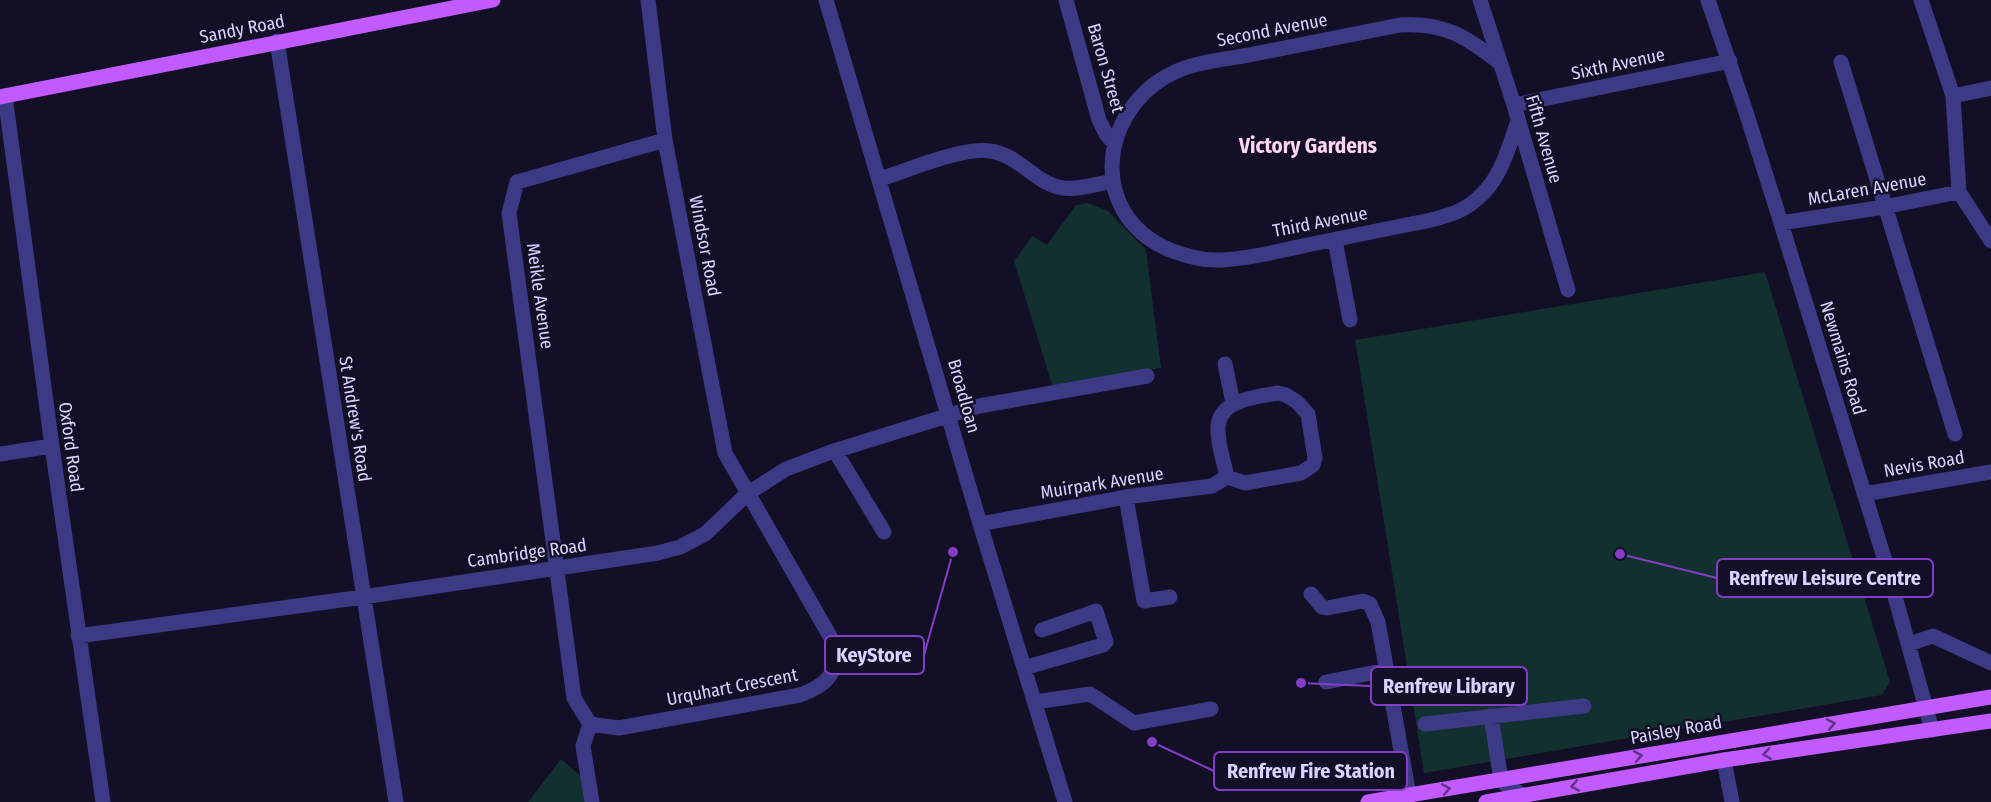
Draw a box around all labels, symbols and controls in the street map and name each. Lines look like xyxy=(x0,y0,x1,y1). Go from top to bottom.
street label: Second Avenue xyxy=(1215,8,1329,51)
street label: Sandy Road xyxy=(197,10,287,48)
street label: Baron Street xyxy=(1083,21,1129,115)
street label: Sixth Avenue xyxy=(1569,43,1667,85)
street label: Fifth Avenue xyxy=(1521,92,1567,186)
district label: Victory Gardens xyxy=(1238,133,1377,159)
street label: McLaren Avenue xyxy=(1806,168,1928,210)
street label: Windsor Road xyxy=(684,194,726,298)
street label: Third Avenue xyxy=(1271,202,1369,242)
street label: Meikle Avenue xyxy=(522,242,558,350)
street label: Newmains Road xyxy=(1815,299,1871,417)
street label: St Andrew's Road xyxy=(334,355,376,483)
street label: Broadloan xyxy=(943,357,985,435)
street label: Oxford Road xyxy=(54,401,88,493)
street label: Nevis Road xyxy=(1882,446,1966,482)
street label: Muirpark Avenue xyxy=(1039,462,1165,504)
street label: Cambridge Road xyxy=(466,534,588,572)
callout: Renfrew Leisure Centre xyxy=(1717,559,1933,597)
text: Renfrew Leisure Centre xyxy=(1729,566,1921,590)
callout: KeyStore xyxy=(825,636,924,674)
text: KeyStore xyxy=(836,643,912,667)
street label: Urquhart Crescent xyxy=(665,663,799,710)
callout: Renfrew Library xyxy=(1371,667,1527,705)
text: Renfrew Library xyxy=(1383,674,1515,698)
street label: Paisley Road xyxy=(1629,711,1723,749)
one-way arrow xyxy=(1825,718,1835,731)
one-way arrow xyxy=(1762,747,1772,759)
one-way arrow xyxy=(1634,751,1643,763)
callout: Renfrew Fire Station xyxy=(1214,752,1407,790)
text: Renfrew Fire Station xyxy=(1227,759,1395,783)
one-way arrow xyxy=(1570,779,1580,792)
one-way arrow xyxy=(1441,783,1451,796)

